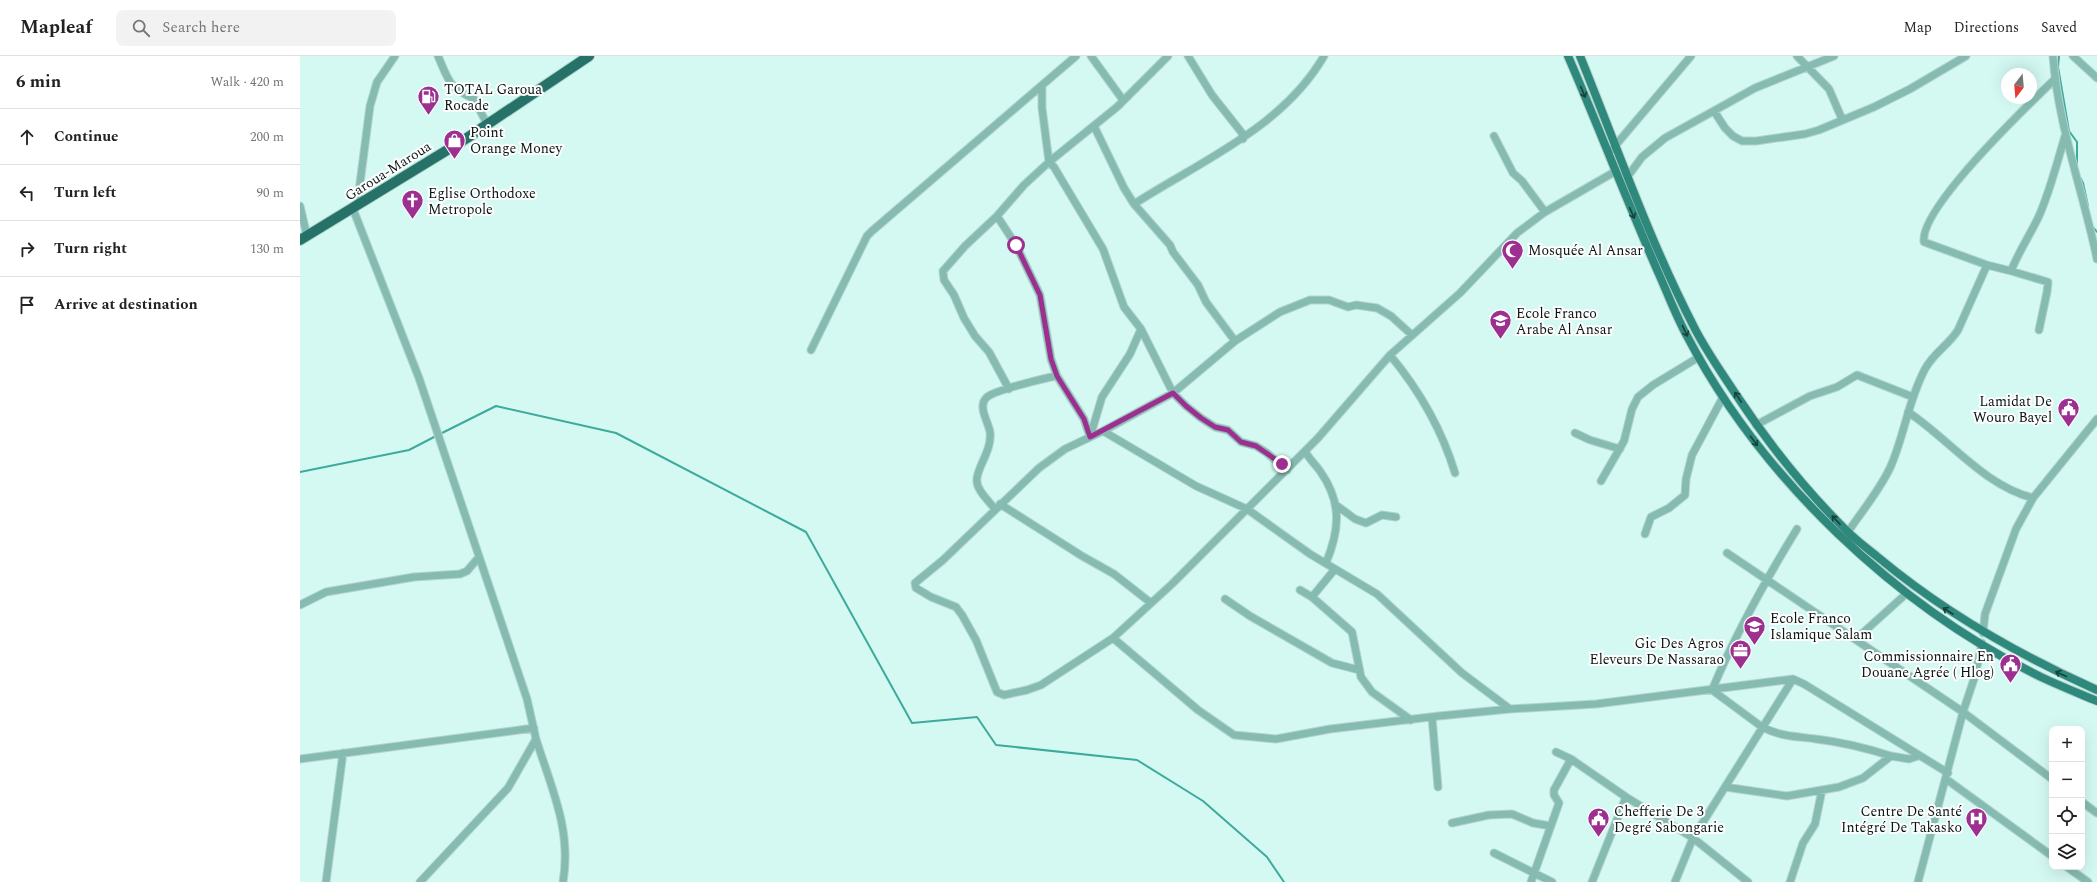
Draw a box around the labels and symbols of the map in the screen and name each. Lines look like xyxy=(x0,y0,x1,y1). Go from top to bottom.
north arrow xyxy=(2001,68,2037,104)
place label: TOTAL Garoua Rocade xyxy=(444,79,542,116)
fuel station icon: TOTAL Garoua Rocade xyxy=(416,84,442,117)
one-way arrow xyxy=(1580,85,1588,97)
place label: Point Orange Money xyxy=(470,122,564,159)
shop icon: Point Orange Money xyxy=(442,127,468,160)
street label: Garoua-Maroua xyxy=(341,136,435,206)
place label: Eglise Orthodoxe Metropole xyxy=(428,183,536,220)
church icon: Eglise Orthodoxe Metropole xyxy=(399,188,425,221)
one-way arrow xyxy=(1629,206,1636,218)
route start xyxy=(1007,236,1025,254)
mosque icon: Mosquée Al Ansar xyxy=(1500,237,1526,270)
place label: Mosquée Al Ansar xyxy=(1528,240,1643,261)
place label: Ecole Franco Arabe Al Ansar xyxy=(1516,303,1613,340)
school or university icon: Ecole Franco Arabe Al Ansar xyxy=(1488,308,1514,341)
one-way arrow xyxy=(1682,325,1689,337)
one-way arrow xyxy=(1733,391,1741,403)
place label: Lamidat De Wouro Bayel xyxy=(1973,391,2052,428)
public building icon: Lamidat De Wouro Bayel xyxy=(2055,396,2081,429)
one-way arrow xyxy=(1750,435,1759,446)
route end xyxy=(1273,455,1291,473)
one-way arrow xyxy=(1832,515,1841,525)
one-way arrow xyxy=(1942,606,1954,614)
place label: Ecole Franco Islamique Salam xyxy=(1770,608,1872,645)
school or university icon: Ecole Franco Islamique Salam xyxy=(1742,613,1768,646)
place label: Gic Des Agros Eleveurs De Nassarao xyxy=(1590,633,1724,670)
office icon: Gic Des Agros Eleveurs De Nassarao xyxy=(1727,638,1753,671)
place label: Commissionnaire En Douane Agrée ( Hlog) xyxy=(1861,646,1994,683)
public building icon: Commissionnaire En Douane Agrée ( Hlog) xyxy=(1997,651,2023,684)
one-way arrow xyxy=(2056,670,2068,677)
place label: Chefferie De 3 Degré Sabongarie xyxy=(1614,801,1724,838)
place label: Centre De Santé Intégré De Takasko xyxy=(1841,801,1962,838)
public building icon: Chefferie De 3 Degré Sabongarie xyxy=(1586,806,1612,839)
hospital icon: Centre De Santé Intégré De Takasko xyxy=(1964,806,1990,839)

